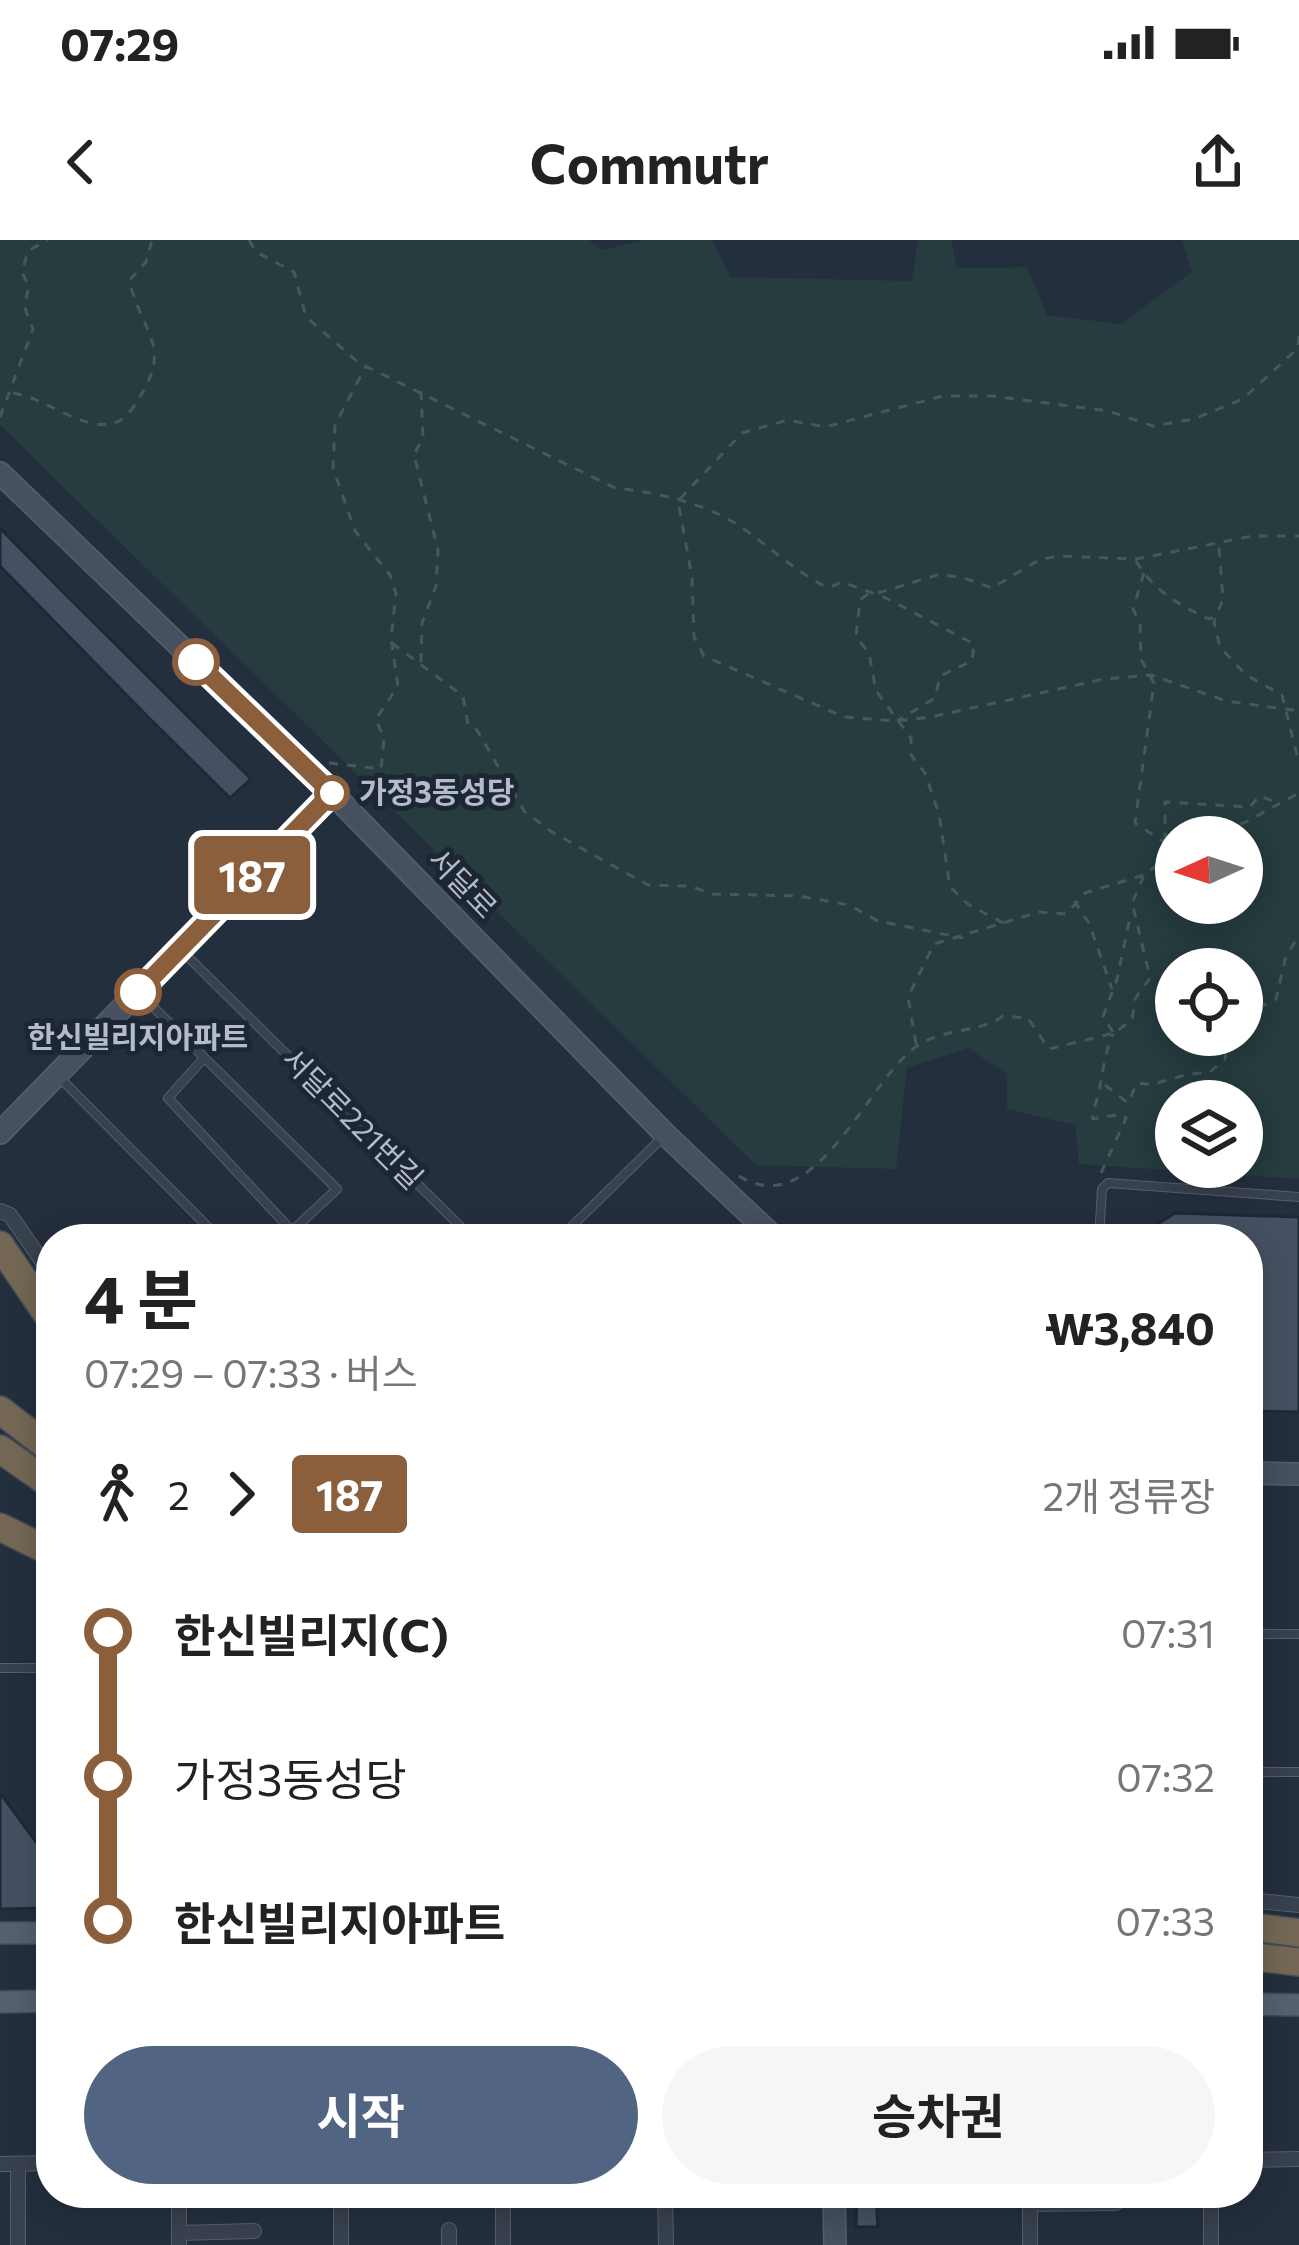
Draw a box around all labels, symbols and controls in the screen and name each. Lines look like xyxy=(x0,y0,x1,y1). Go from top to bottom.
text: 07:29 xyxy=(60,15,179,70)
icon: back xyxy=(48,129,114,195)
text: Commutr xyxy=(530,129,769,195)
icon: share xyxy=(1185,129,1251,195)
unlabelled marker xyxy=(174,640,218,684)
place label: 가정3동성당 xyxy=(359,772,514,809)
marker: 가정3동성당 xyxy=(316,777,348,809)
north arrow xyxy=(1155,816,1263,924)
map controls xyxy=(1155,816,1263,1188)
line badge: 187 xyxy=(183,836,321,914)
street label: 서달로 xyxy=(422,840,506,925)
text: 187 xyxy=(218,849,286,901)
button: locate xyxy=(1155,948,1263,1056)
marker: 한신빌리지아파트 xyxy=(116,970,160,1014)
place label: 한신빌리지아파트 xyxy=(28,1017,248,1054)
street label: 서달로221번길 xyxy=(276,1039,432,1195)
button: layers xyxy=(1155,1080,1263,1188)
text: 4 분 xyxy=(84,1257,198,1338)
text: ₩3,840 xyxy=(1045,1299,1215,1354)
text: 07:29 – 07:33 · 버스 xyxy=(84,1348,418,1396)
icon: walk xyxy=(84,1461,150,1527)
icon: forward xyxy=(208,1461,274,1527)
text: 187 xyxy=(316,1468,383,1520)
text: 2 xyxy=(168,1470,190,1518)
text: 2개 정류장 xyxy=(1042,1471,1215,1519)
text: 한신빌리지(C) xyxy=(174,1606,449,1661)
text: 07:31 xyxy=(1121,1608,1215,1656)
text: 가정3동성당 xyxy=(174,1750,407,1805)
text: 07:32 xyxy=(1116,1752,1215,1800)
text: 한신빌리지아파트 xyxy=(174,1894,505,1949)
text: 07:33 xyxy=(1116,1896,1215,1944)
button: 시작 xyxy=(84,2046,638,2184)
button: 승차권 xyxy=(662,2046,1215,2184)

